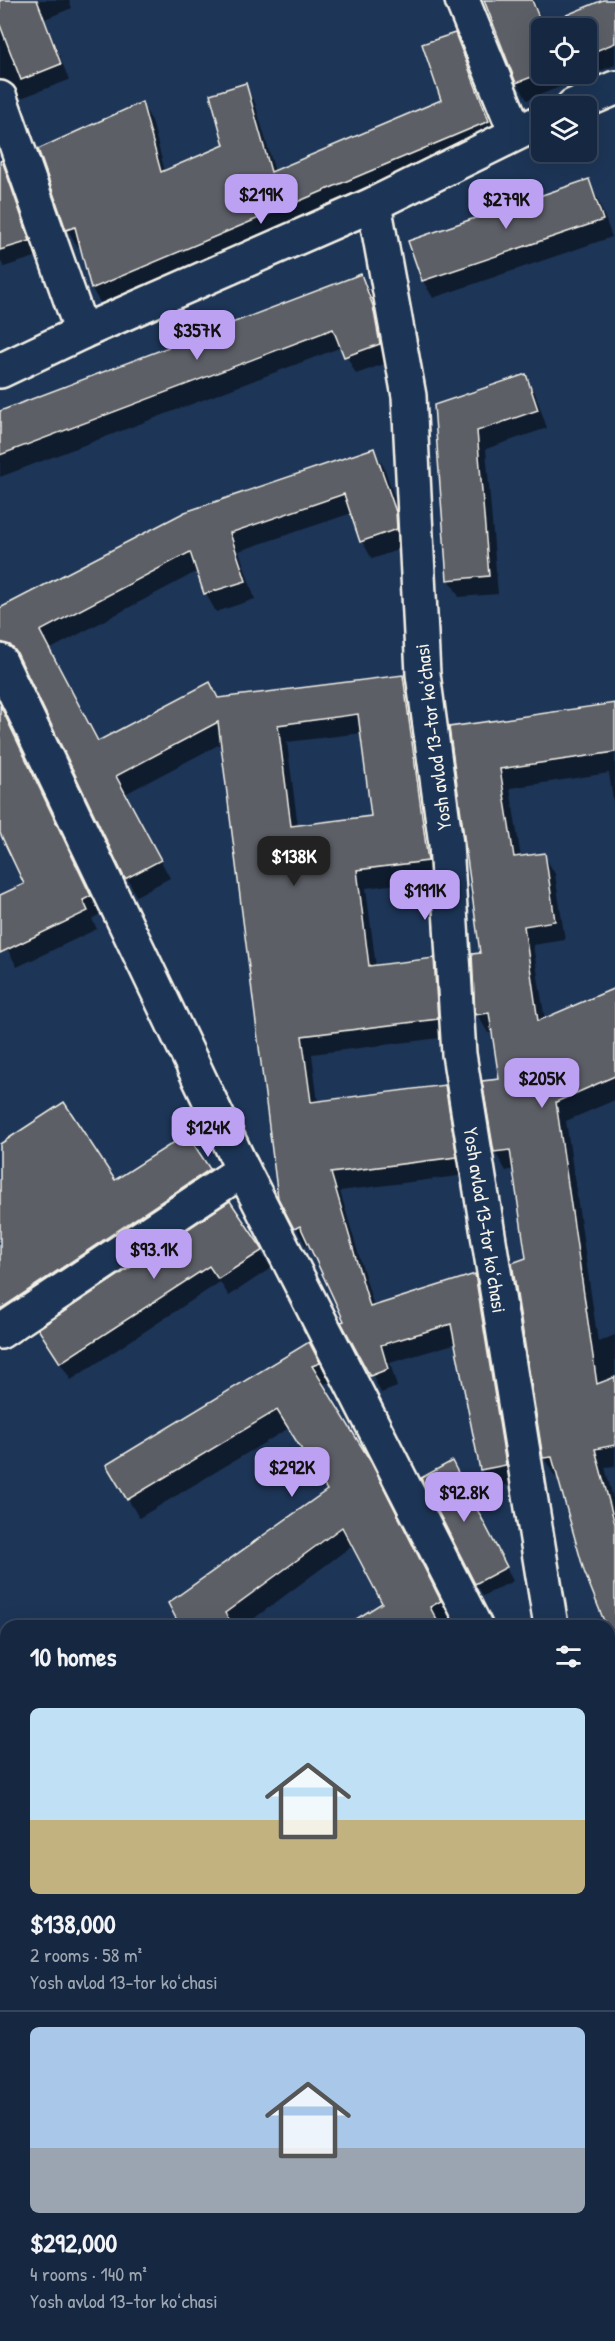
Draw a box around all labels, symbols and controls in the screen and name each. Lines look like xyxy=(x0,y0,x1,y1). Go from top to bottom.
map controls xyxy=(531,18,597,162)
button: locate xyxy=(531,18,597,84)
button: layers xyxy=(531,96,597,162)
pin: $219K xyxy=(219,174,303,225)
pin: $279K xyxy=(464,179,548,230)
text: $219K xyxy=(239,180,283,207)
text: $279K xyxy=(482,185,530,212)
pin: $357K xyxy=(155,310,239,361)
text: $357K xyxy=(173,316,221,343)
street label: Yosh avlod 13-tor koʻchasi xyxy=(408,642,457,832)
pin: $138K xyxy=(252,836,336,887)
text: $138K xyxy=(271,842,317,869)
pin: $191K xyxy=(383,870,467,921)
text: $191K xyxy=(404,876,446,903)
pin: $205K xyxy=(500,1058,584,1109)
text: $205K xyxy=(518,1064,566,1091)
pin: $124K xyxy=(166,1107,250,1158)
text: $124K xyxy=(186,1113,230,1140)
street label: Yosh avlod 13-tor koʻchasi xyxy=(457,1125,514,1315)
pin: $93.1K xyxy=(105,1229,203,1280)
text: $93.1K xyxy=(130,1235,178,1262)
pin: $292K xyxy=(250,1447,334,1498)
text: $292K xyxy=(269,1453,315,1480)
pin: $92.8K xyxy=(415,1472,513,1523)
text: $92.8K xyxy=(439,1478,489,1505)
text: 10 homes xyxy=(30,1639,117,1674)
icon: filters xyxy=(552,1640,585,1673)
icon: home xyxy=(254,1747,362,1855)
text: $138,000 xyxy=(30,1906,116,1941)
text: 2 rooms · 58 m² xyxy=(30,1941,142,1968)
text: Yosh avlod 13-tor koʻchasi xyxy=(30,1968,218,1995)
icon: home xyxy=(254,2066,362,2174)
text: $292,000 xyxy=(30,2225,117,2260)
text: 4 rooms · 140 m² xyxy=(30,2260,147,2287)
text: Yosh avlod 13-tor koʻchasi xyxy=(30,2287,218,2314)

